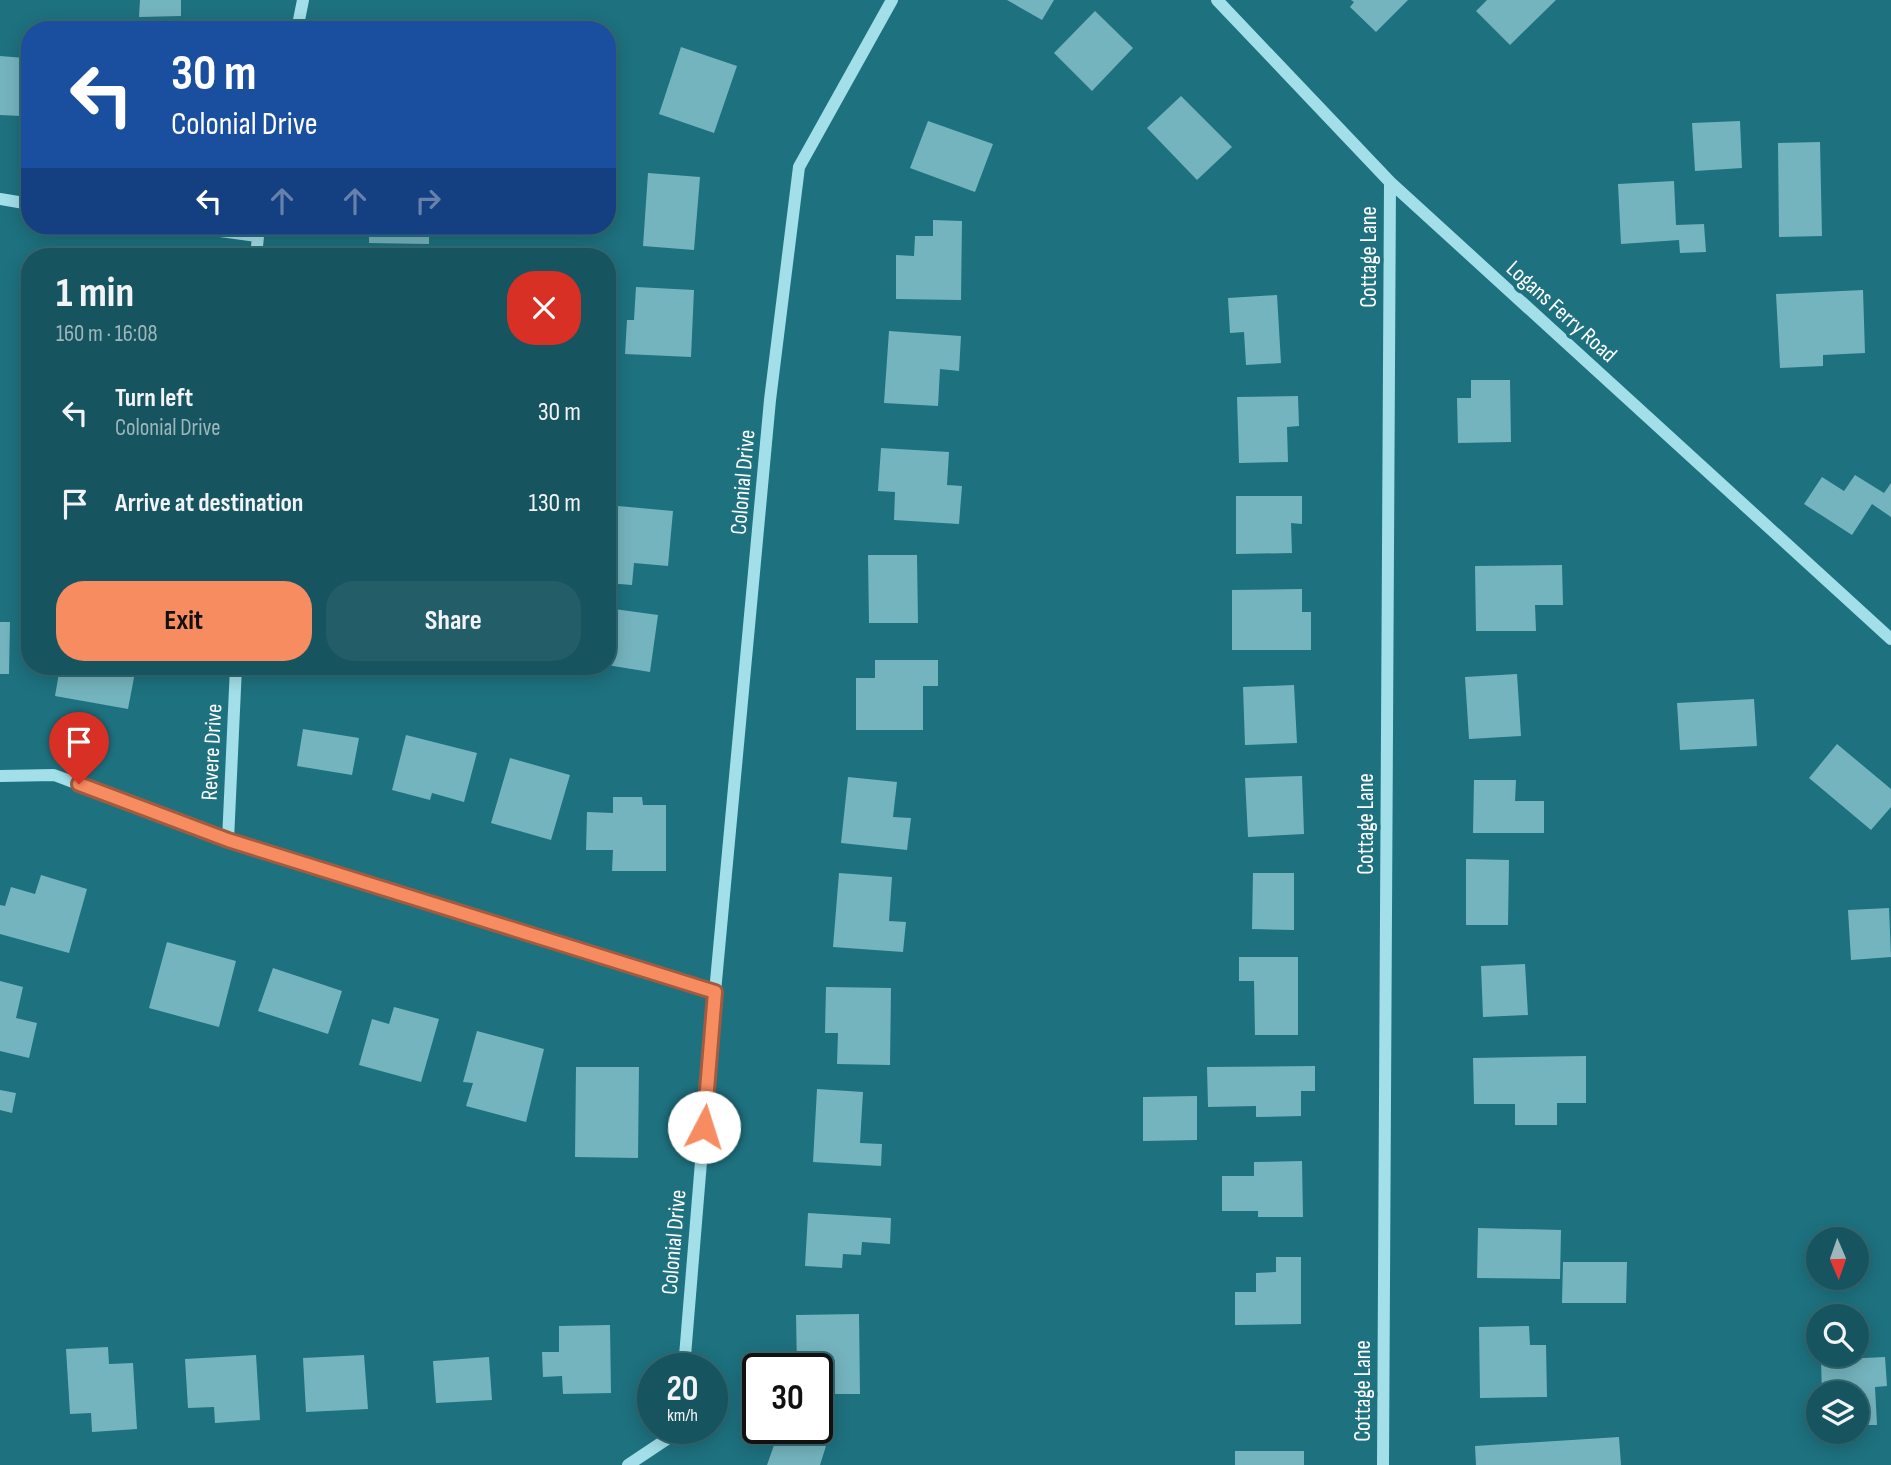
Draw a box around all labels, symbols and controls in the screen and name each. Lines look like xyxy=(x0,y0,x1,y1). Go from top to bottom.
text: 30 m xyxy=(171,45,256,104)
icon: left xyxy=(56,49,147,140)
text: Colonial Drive xyxy=(171,105,318,144)
icon: left xyxy=(190,182,228,220)
icon: ahead xyxy=(263,182,301,220)
icon: ahead xyxy=(336,182,374,220)
icon: right xyxy=(409,182,447,220)
street label: Cottage Lane xyxy=(1355,206,1383,308)
street label: Logans Ferry Road xyxy=(1500,255,1622,369)
text: 1 min xyxy=(56,268,134,319)
button: close xyxy=(507,271,581,345)
text: 160 m · 16:08 xyxy=(56,320,157,348)
text: Turn left xyxy=(115,383,193,414)
icon: left xyxy=(56,394,94,432)
text: 30 m xyxy=(538,397,581,428)
text: Colonial Drive xyxy=(115,414,220,442)
street label: Colonial Drive xyxy=(724,428,762,536)
icon: arrive xyxy=(56,485,94,523)
text: Arrive at destination xyxy=(115,488,303,519)
text: 130 m xyxy=(529,488,581,519)
button: Exit xyxy=(56,581,312,661)
button: Share xyxy=(326,581,581,661)
street label: Revere Drive xyxy=(195,703,229,801)
pin xyxy=(49,712,109,784)
icon: arrive xyxy=(60,723,98,761)
street label: Cottage Lane xyxy=(1352,773,1380,875)
position arrow xyxy=(667,1090,741,1164)
street label: Colonial Drive xyxy=(655,1188,693,1296)
north arrow xyxy=(1806,1227,1869,1290)
map controls xyxy=(1806,1227,1869,1444)
button: search xyxy=(1806,1304,1869,1367)
street label: Cottage Lane xyxy=(1349,1340,1377,1442)
speed limit sign: 30 xyxy=(742,1353,833,1444)
text: 20 xyxy=(667,1368,699,1411)
button: layers xyxy=(1806,1381,1869,1444)
text: km/h xyxy=(667,1405,698,1426)

